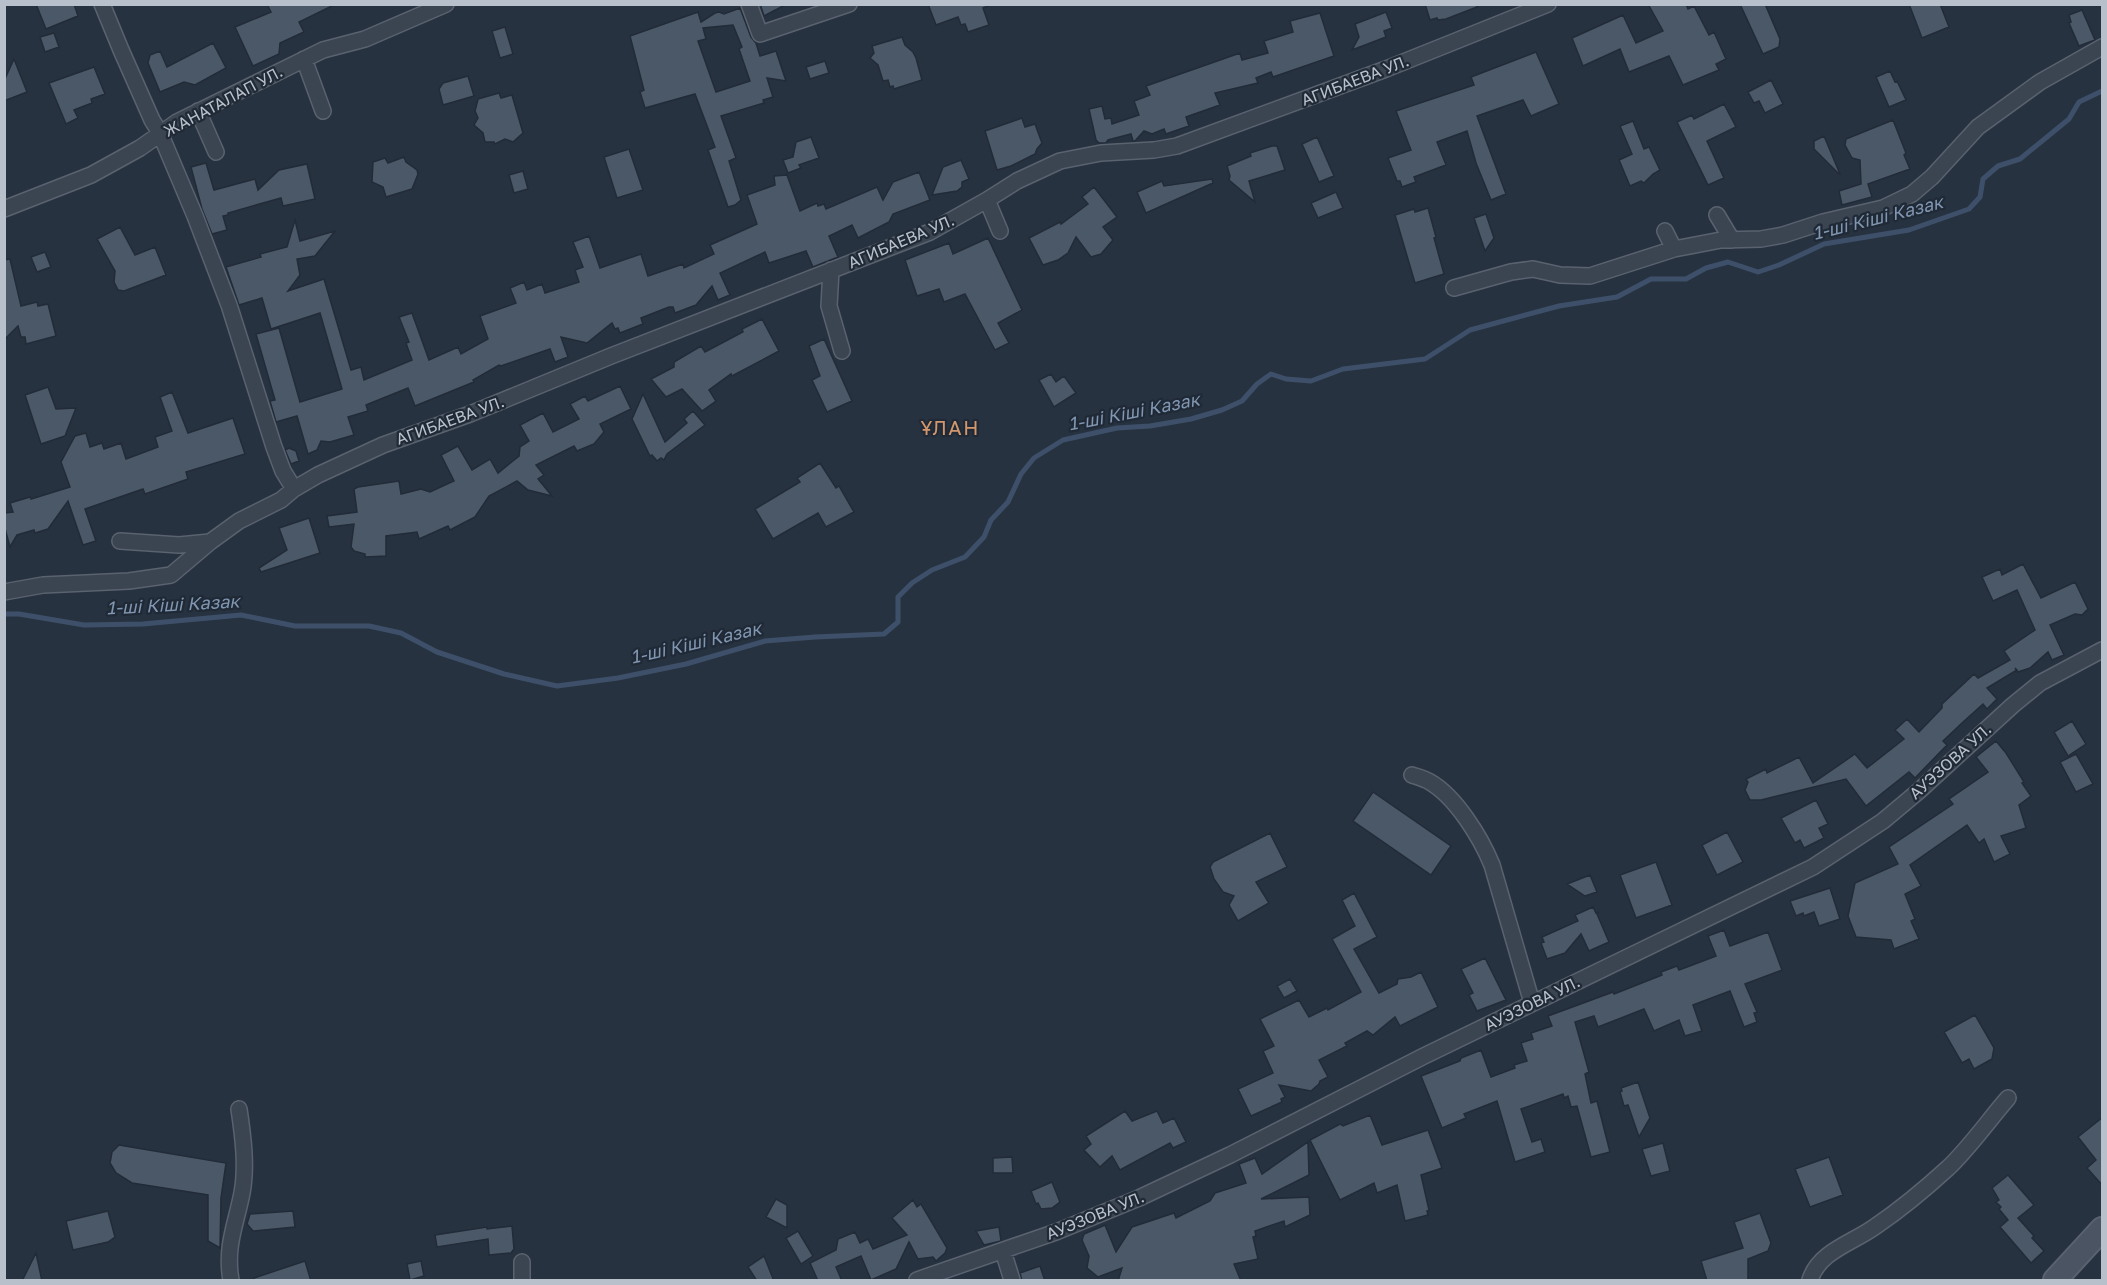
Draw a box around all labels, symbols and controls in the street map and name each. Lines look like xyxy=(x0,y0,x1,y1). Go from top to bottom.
street label: АГИБАЕВА УЛ. xyxy=(1298,50,1412,110)
street label: ЖАНАТАЛАП УЛ. xyxy=(160,61,286,141)
water label: 1-ші Кіші Казак xyxy=(1810,190,1948,244)
street label: АГИБАЕВА УЛ. xyxy=(845,210,957,272)
water label: 1-ші Кіші Казак xyxy=(1066,387,1204,435)
street label: АГИБАЕВА УЛ. xyxy=(393,391,507,449)
district label: ҰЛАН xyxy=(920,415,980,439)
water label: 1-ші Кіші Казак xyxy=(106,589,243,618)
water label: 1-ші Кіші Казак xyxy=(628,616,766,668)
street label: АУЭЗОВА УЛ. xyxy=(1905,719,1995,803)
street label: АУЭЗОВА УЛ. xyxy=(1481,971,1583,1035)
street label: АУЭЗОВА УЛ. xyxy=(1043,1186,1147,1244)

